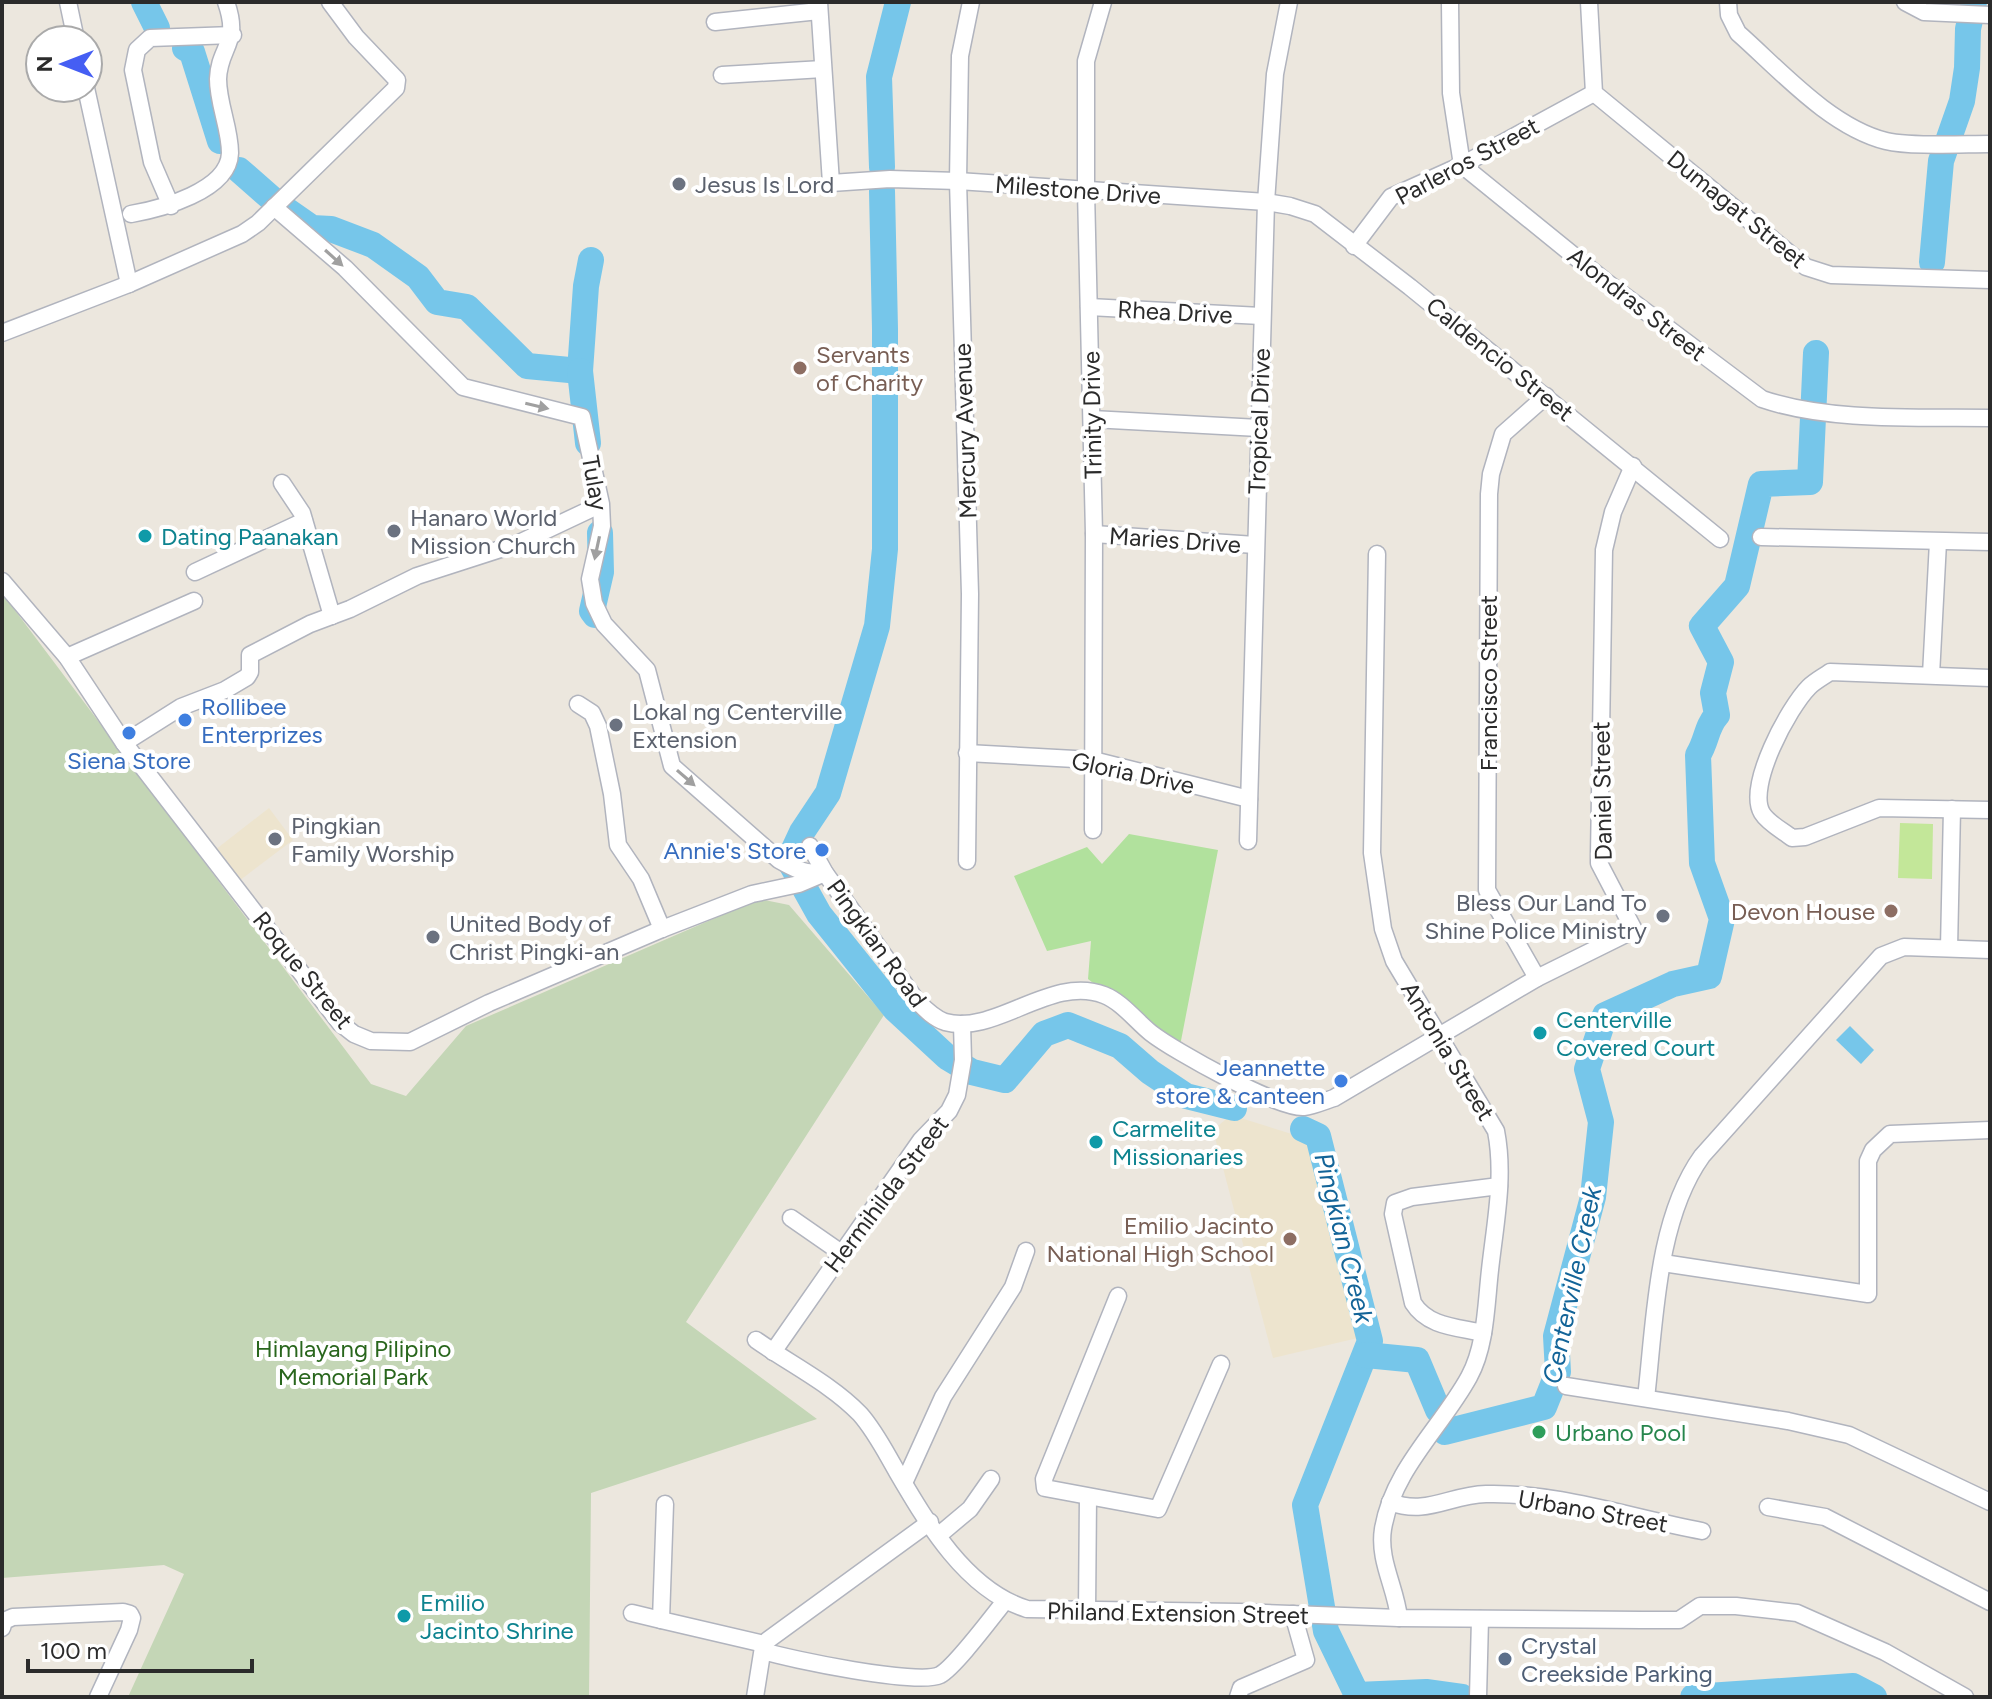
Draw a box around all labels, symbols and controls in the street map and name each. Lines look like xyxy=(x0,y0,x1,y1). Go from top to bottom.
north arrow xyxy=(24,24,104,104)
text: N xyxy=(31,55,58,73)
street label: Parleros Street xyxy=(1390,111,1544,211)
street label: Dumagat Street xyxy=(1661,144,1813,274)
place label: Jesus Is Lord xyxy=(695,170,834,199)
street label: Milestone Drive xyxy=(994,170,1162,210)
marker: Jesus Is Lord xyxy=(670,175,688,193)
street label: Alondras Street xyxy=(1562,241,1712,367)
one-way arrow xyxy=(324,248,343,266)
street label: Caldencio Street xyxy=(1421,291,1579,427)
street label: Rhea Drive xyxy=(1117,295,1233,329)
place label: Servants of Charity xyxy=(816,340,923,397)
street label: Mercury Avenue xyxy=(947,343,983,519)
street label: Tropical Drive xyxy=(1242,348,1276,494)
street label: Trinity Drive xyxy=(1076,351,1108,479)
marker: Servants of Charity xyxy=(791,359,809,377)
one-way arrow xyxy=(525,401,550,413)
street label: Tulay xyxy=(576,453,614,513)
place label: Hanaro World Mission Church xyxy=(410,503,576,560)
street label: Maries Drive xyxy=(1108,521,1242,559)
place label: Dating Paanakan xyxy=(161,522,339,551)
marker: Hanaro World Mission Church xyxy=(385,522,403,540)
marker: Dating Paanakan xyxy=(136,527,154,545)
one-way arrow xyxy=(590,536,603,561)
street label: Francisco Street xyxy=(1474,595,1503,771)
place label: Rollibee Enterprizes xyxy=(201,692,323,749)
place label: Lokal ng Centerville Extension xyxy=(632,697,842,754)
marker: Rollibee Enterprizes xyxy=(176,711,194,729)
marker: Lokal ng Centerville Extension xyxy=(607,716,625,734)
street label: Daniel Street xyxy=(1586,721,1618,861)
marker: Siena Store xyxy=(120,724,138,742)
place label: Siena Store xyxy=(67,746,191,775)
street label: Gloria Drive xyxy=(1069,746,1197,800)
one-way arrow xyxy=(676,769,695,787)
place label: Pingkian Family Worship xyxy=(291,811,454,868)
marker: Pingkian Family Worship xyxy=(266,830,284,848)
place label: Annie's Store xyxy=(664,836,806,865)
marker: Annie's Store xyxy=(813,841,831,859)
street label: Pingkian Road xyxy=(821,873,933,1013)
place label: Bless Our Land To Shine Police Ministry xyxy=(1425,888,1647,945)
place label: Devon House xyxy=(1731,897,1875,926)
marker: Devon House xyxy=(1882,902,1900,920)
street label: Roque Street xyxy=(247,906,359,1034)
marker: Bless Our Land To Shine Police Ministry xyxy=(1654,907,1672,925)
place label: United Body of Christ Pingki-an xyxy=(449,909,619,966)
marker: United Body of Christ Pingki-an xyxy=(424,928,442,946)
street label: Antonia Street xyxy=(1395,976,1501,1126)
place label: Centerville Covered Court xyxy=(1556,1005,1715,1062)
marker: Centerville Covered Court xyxy=(1531,1024,1549,1042)
place label: Jeannette store & canteen xyxy=(1155,1053,1325,1110)
marker: Jeannette store & canteen xyxy=(1332,1072,1350,1090)
street label: Hermihilda Street xyxy=(818,1110,954,1278)
place label: Carmelite Missionaries xyxy=(1112,1114,1243,1171)
marker: Carmelite Missionaries xyxy=(1087,1133,1105,1151)
water label: Pingkian Creek xyxy=(1307,1150,1381,1328)
water label: Centerville Creek xyxy=(1535,1182,1609,1387)
place label: Emilio Jacinto National High School xyxy=(1047,1211,1274,1268)
marker: Emilio Jacinto National High School xyxy=(1281,1230,1299,1248)
park label: Himlayang Pilipino Memorial Park xyxy=(255,1334,451,1391)
place label: Urbano Pool xyxy=(1555,1418,1686,1447)
marker: Urbano Pool xyxy=(1530,1423,1548,1441)
street label: Urbano Street xyxy=(1516,1484,1670,1538)
place label: Emilio Jacinto Shrine xyxy=(420,1588,574,1645)
street label: Philand Extension Street xyxy=(1047,1596,1309,1630)
marker: Emilio Jacinto Shrine xyxy=(395,1607,413,1625)
scale bar xyxy=(28,1623,252,1673)
place label: Crystal Creekside Parking xyxy=(1521,1631,1713,1688)
text: 100 m xyxy=(40,1636,107,1665)
marker: Crystal Creekside Parking xyxy=(1496,1650,1514,1668)

